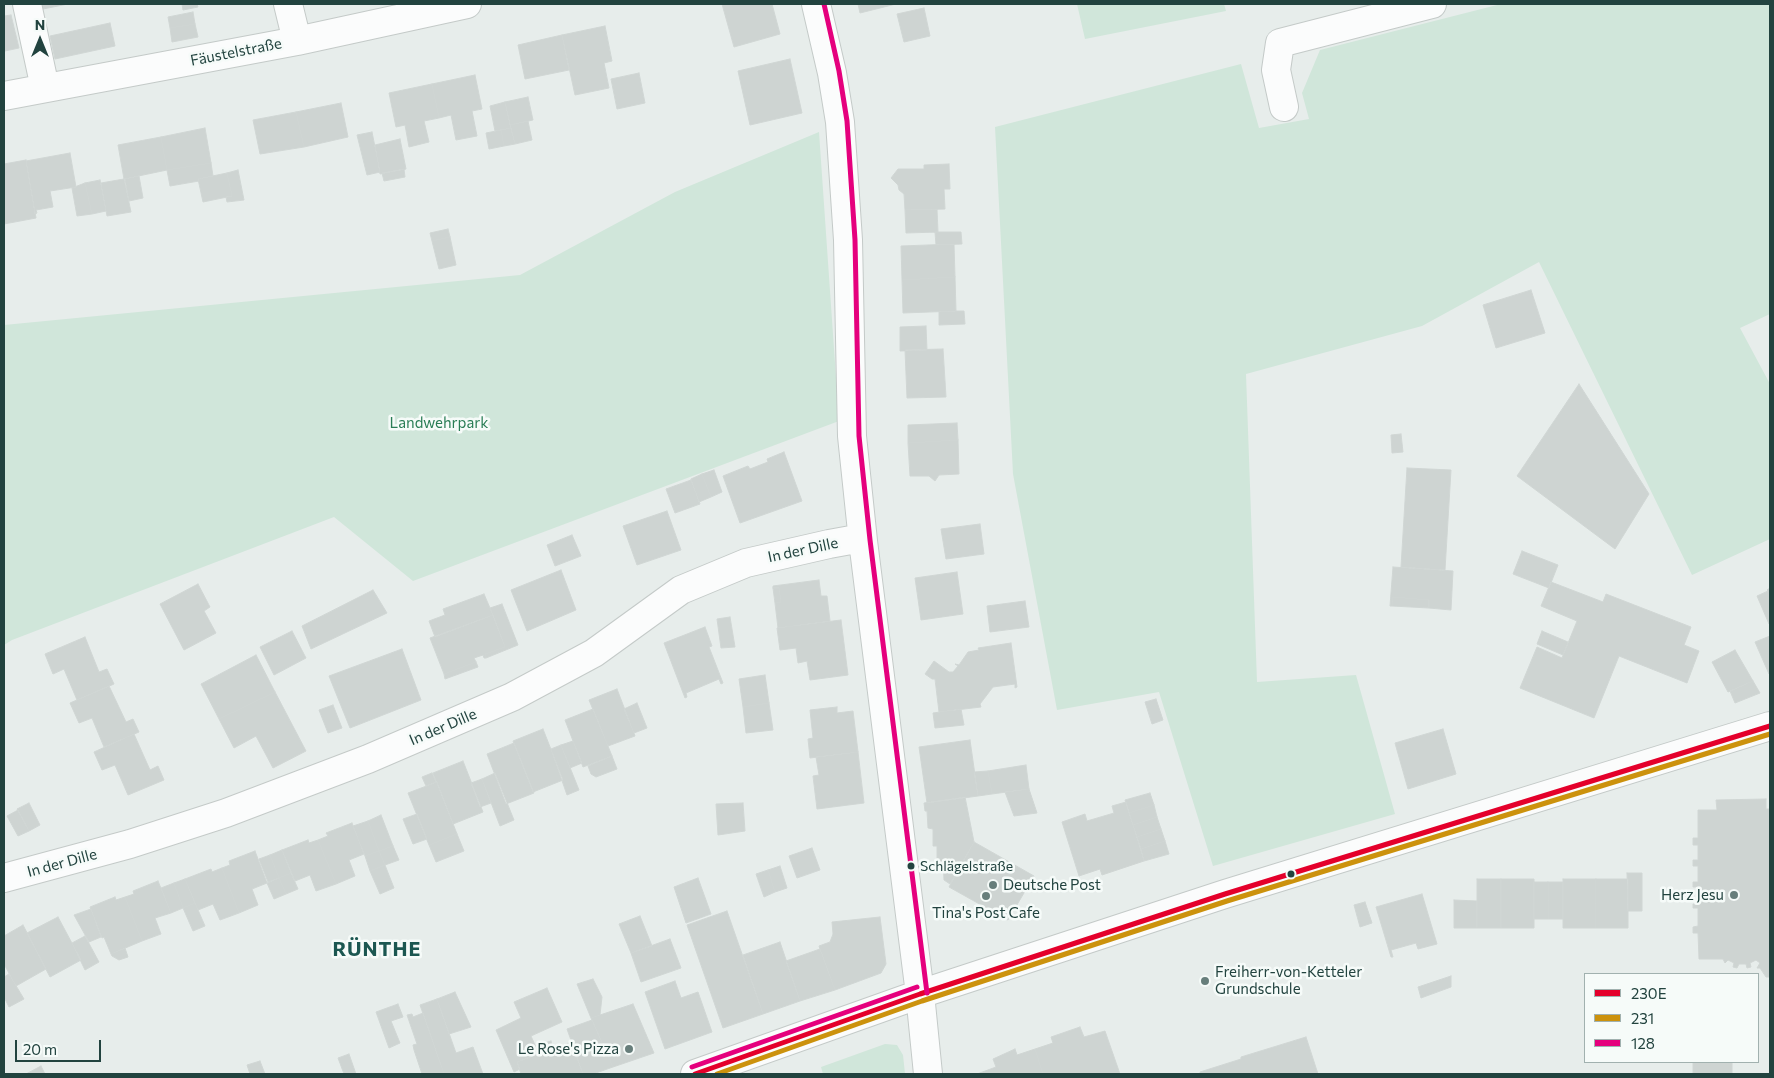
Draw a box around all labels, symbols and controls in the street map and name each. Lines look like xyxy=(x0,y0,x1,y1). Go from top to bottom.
north arrow xyxy=(15,15,65,65)
text: N xyxy=(35,16,45,33)
street label: Fäustelstraße xyxy=(189,34,283,70)
park label: Landwehrpark xyxy=(390,414,488,432)
street label: In der Dille xyxy=(766,534,840,566)
street label: In der Dille xyxy=(407,705,479,749)
street label: In der Dille xyxy=(25,845,99,881)
place label: Schlägelstraße xyxy=(920,858,1013,874)
marker: Schlägelstraße xyxy=(906,861,916,871)
unlabelled marker xyxy=(1286,869,1296,879)
place label: Deutsche Post xyxy=(1003,876,1101,894)
marker: Deutsche Post xyxy=(987,879,999,891)
place label: Herz Jesu xyxy=(1661,886,1724,904)
marker: Herz Jesu xyxy=(1728,889,1740,901)
marker: Tina's Post Cafe xyxy=(980,890,992,902)
place label: Tina's Post Cafe xyxy=(932,904,1040,922)
district label: RÜNTHE xyxy=(332,937,422,961)
place label: Freiherr-von-Ketteler Grundschule xyxy=(1215,963,1362,998)
legend xyxy=(1584,973,1759,1063)
marker: Freiherr-von-Ketteler Grundschule xyxy=(1199,975,1211,987)
text: 230E xyxy=(1631,984,1667,1002)
text: 231 xyxy=(1631,1009,1654,1027)
scale bar xyxy=(18,1030,104,1062)
text: 128 xyxy=(1631,1034,1655,1052)
text: 20 m xyxy=(23,1040,57,1058)
place label: Le Rose's Pizza xyxy=(518,1040,619,1058)
marker: Le Rose's Pizza xyxy=(623,1043,635,1055)

